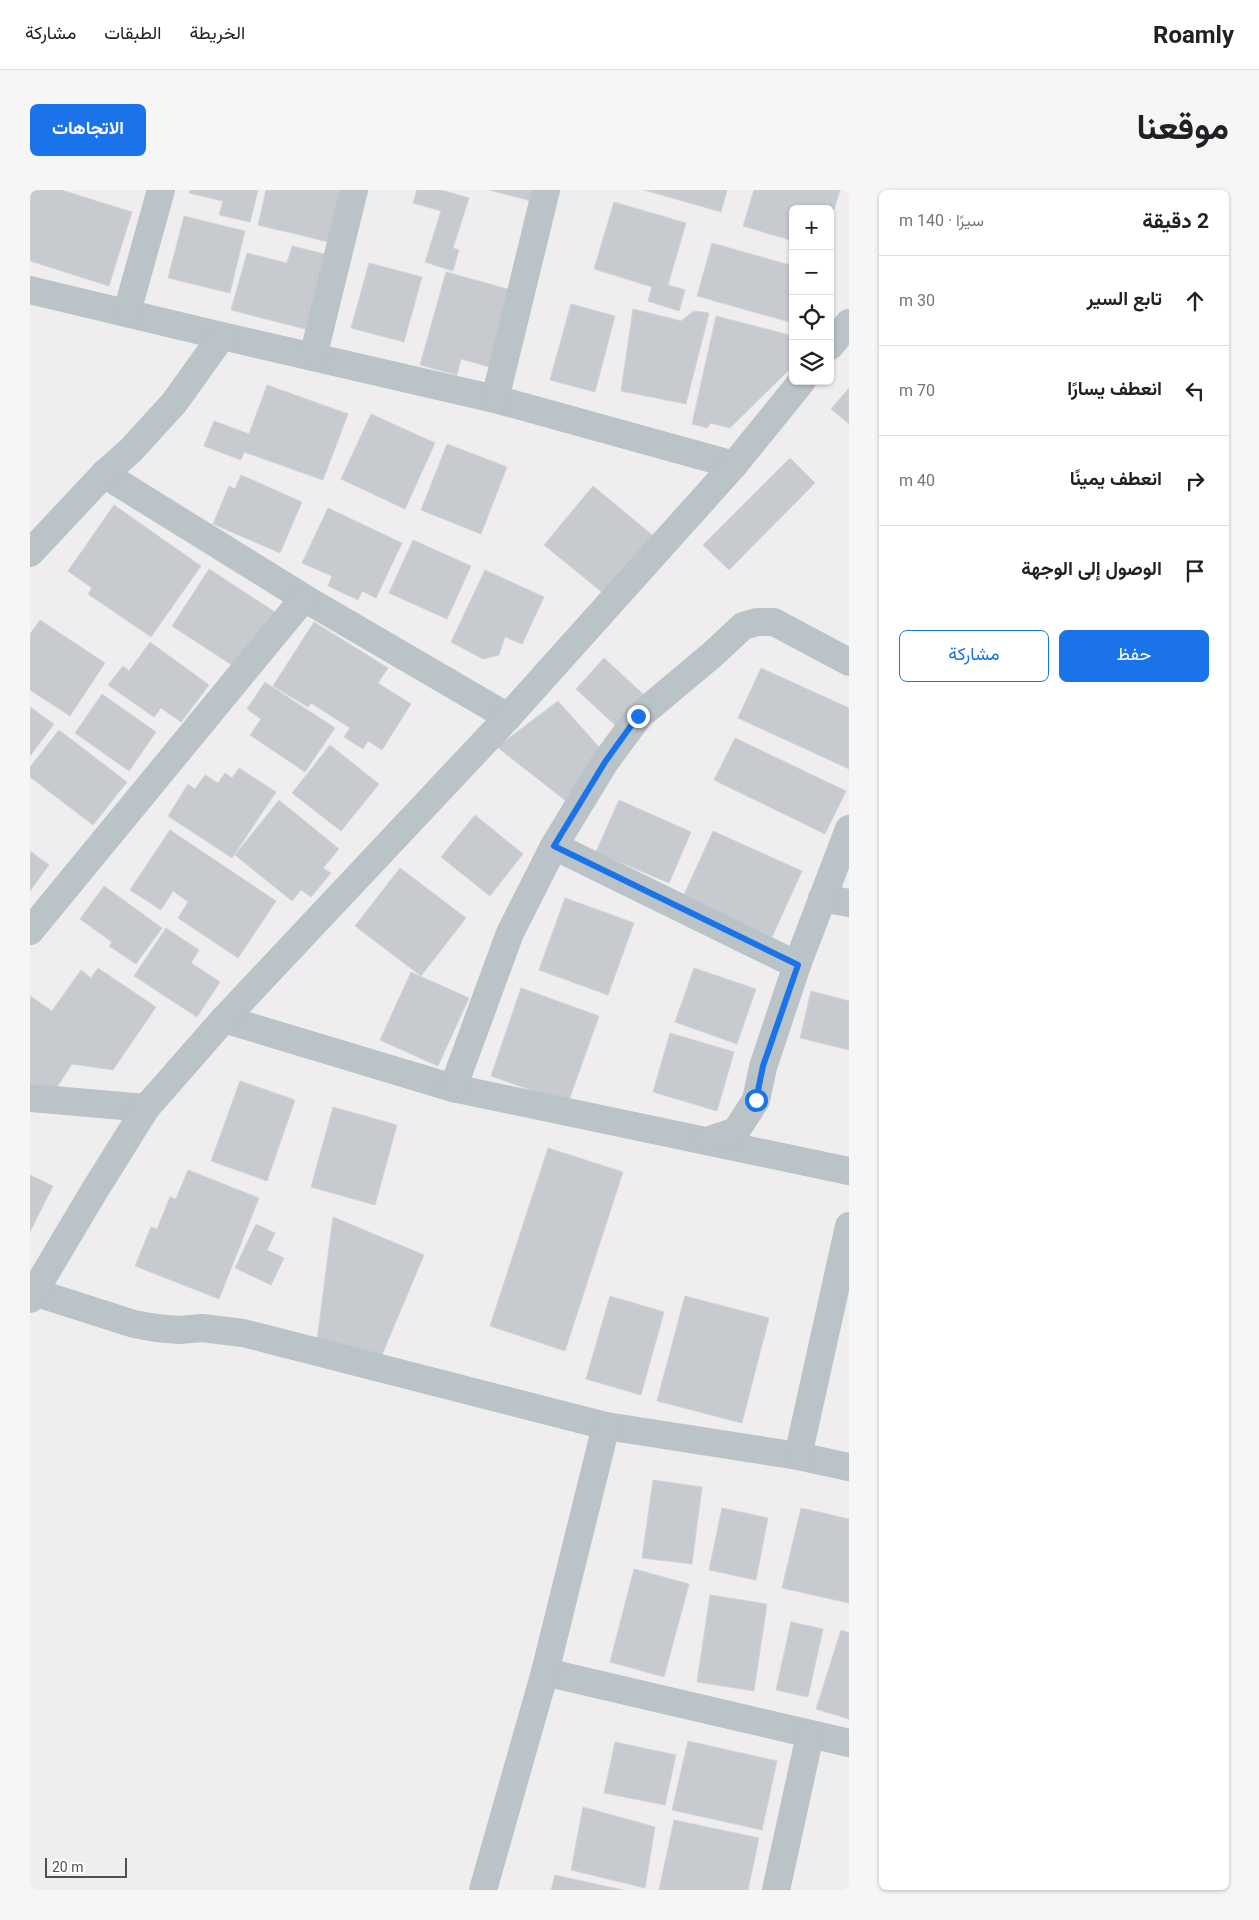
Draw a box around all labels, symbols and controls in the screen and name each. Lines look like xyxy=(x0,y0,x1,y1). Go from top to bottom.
text: Roamly xyxy=(1153,21,1234,49)
text: مشاركة xyxy=(25,22,76,43)
text: الطبقات xyxy=(104,22,161,43)
text: الخريطة xyxy=(189,22,245,43)
button: الاتجاهات xyxy=(30,104,146,156)
text: موقعنا xyxy=(1136,107,1229,148)
map controls xyxy=(789,205,834,385)
button: + xyxy=(789,205,834,250)
text: 2 دقيقة xyxy=(1142,209,1209,233)
text: سيرًا · 140 m xyxy=(899,211,984,230)
button: − xyxy=(789,250,834,295)
text: تابع السير xyxy=(1086,287,1162,310)
icon: ahead xyxy=(1181,287,1209,315)
text: 30 m xyxy=(899,291,935,310)
button: locate xyxy=(789,295,834,340)
button: layers xyxy=(789,340,834,385)
text: انعطف يسارًا xyxy=(1067,377,1162,400)
icon: left xyxy=(1181,377,1209,405)
text: 70 m xyxy=(899,381,935,400)
text: انعطف يمينًا xyxy=(1070,467,1162,490)
icon: right xyxy=(1181,467,1209,495)
text: 40 m xyxy=(899,471,935,490)
text: الوصول إلى الوجهة xyxy=(1021,557,1162,580)
icon: arrive xyxy=(1181,557,1209,585)
button: مشاركة xyxy=(899,630,1049,682)
button: حفظ xyxy=(1059,630,1209,682)
route end xyxy=(627,705,650,728)
route start xyxy=(745,1089,768,1112)
scale bar xyxy=(45,1855,128,1878)
text: 20 m xyxy=(52,1859,84,1875)

